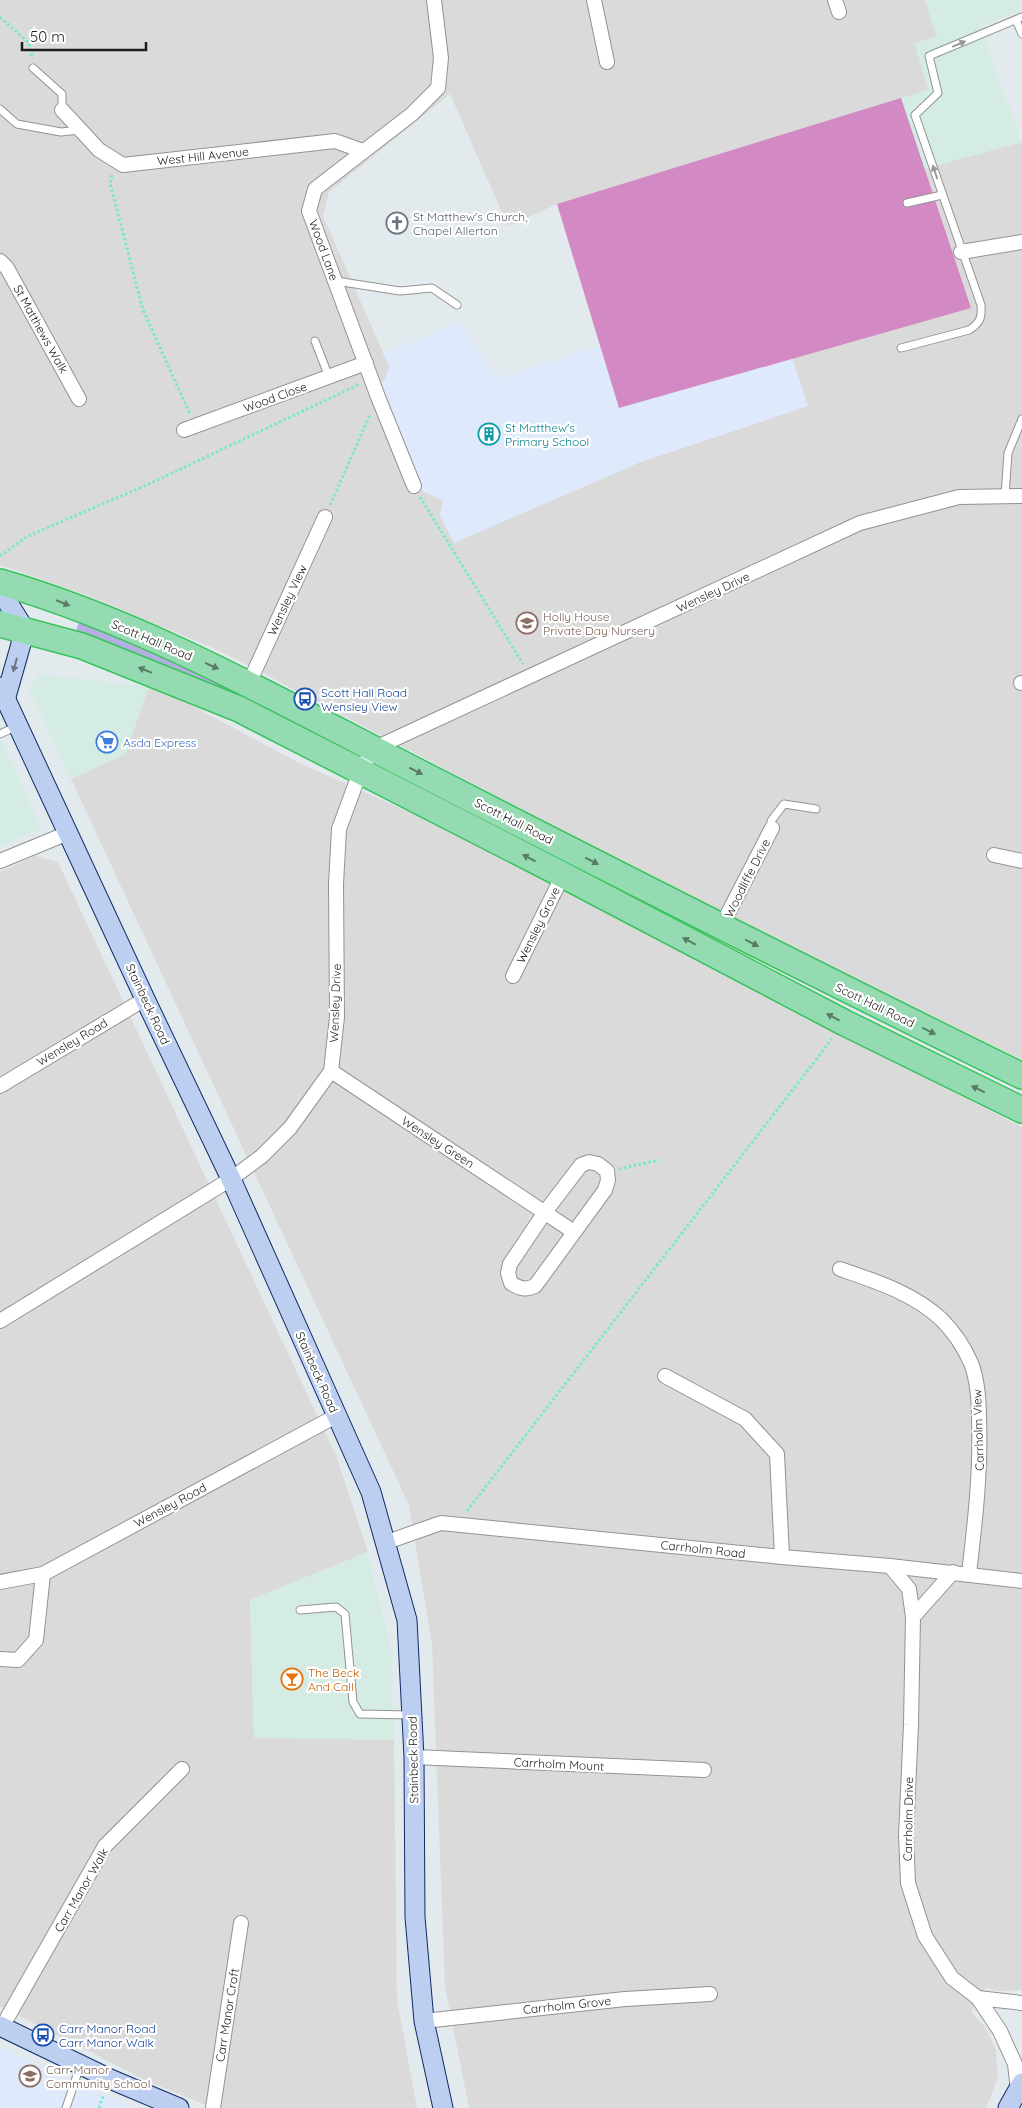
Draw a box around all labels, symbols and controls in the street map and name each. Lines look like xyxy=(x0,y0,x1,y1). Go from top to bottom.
scale bar xyxy=(22,20,146,52)
text: 50 m xyxy=(30,27,65,46)
one-way arrow xyxy=(952,39,966,47)
street label: West Hill Avenue xyxy=(156,144,250,168)
one-way arrow xyxy=(931,165,938,180)
place label: St Matthew's Church, Chapel Allerton xyxy=(413,209,527,238)
church icon: St Matthew's Church, Chapel Allerton xyxy=(385,211,409,235)
street label: Wood Lane xyxy=(306,217,342,283)
street label: St Matthews Walk xyxy=(10,282,72,376)
street label: Wood Close xyxy=(241,378,309,415)
place label: St Matthew's Primary School xyxy=(505,420,589,449)
building icon: St Matthew's Primary School xyxy=(477,422,501,446)
street label: Wensley View xyxy=(264,562,310,638)
street label: Wensley Drive xyxy=(674,568,752,616)
one-way arrow xyxy=(56,599,71,607)
place label: Holly House Private Day Nursery xyxy=(543,609,655,638)
school or university icon: Holly House Private Day Nursery xyxy=(515,611,539,635)
street label: Scott Hall Road xyxy=(109,616,195,664)
one-way arrow xyxy=(11,657,19,673)
one-way arrow xyxy=(205,663,219,671)
one-way arrow xyxy=(138,666,153,674)
place label: Scott Hall Road Wensley View xyxy=(321,685,407,714)
bus stop icon: Scott Hall Road Wensley View xyxy=(293,687,317,711)
supermarket icon: Asda Express xyxy=(95,730,119,754)
place label: Asda Express xyxy=(123,735,197,750)
one-way arrow xyxy=(409,767,423,775)
street label: Scott Hall Road xyxy=(472,795,556,847)
street label: Woodliffe Drive xyxy=(721,836,773,920)
one-way arrow xyxy=(522,854,536,862)
one-way arrow xyxy=(585,857,599,865)
street label: Wensley Grove xyxy=(513,884,563,966)
one-way arrow xyxy=(682,937,696,945)
one-way arrow xyxy=(745,939,759,947)
street label: Stainbeck Road xyxy=(123,961,173,1047)
street label: Wensley Drive xyxy=(326,963,344,1043)
street label: Scott Hall Road xyxy=(833,979,917,1031)
one-way arrow xyxy=(826,1012,839,1021)
street label: Wensley Road xyxy=(34,1015,110,1069)
one-way arrow xyxy=(922,1027,936,1035)
one-way arrow xyxy=(971,1085,985,1093)
street label: Wensley Green xyxy=(399,1113,477,1171)
street label: Stainbeck Road xyxy=(292,1329,342,1415)
street label: Carrholm View xyxy=(969,1389,987,1471)
street label: Wensley Road xyxy=(131,1480,209,1530)
street label: Carrholm Road xyxy=(660,1537,746,1561)
place label: The Beck And Call xyxy=(308,1665,359,1694)
bar icon: The Beck And Call xyxy=(280,1667,304,1691)
street label: Stainbeck Road xyxy=(405,1716,421,1804)
street label: Carrholm Mount xyxy=(513,1754,605,1774)
street label: Carrholm Drive xyxy=(900,1777,916,1861)
street label: Carr Manor Walk xyxy=(51,1845,111,1935)
street label: Carr Manor Croft xyxy=(212,1967,242,2063)
street label: Carrholm Grove xyxy=(522,1993,612,2017)
place label: Carr Manor Road Carr Manor Walk xyxy=(59,2021,156,2050)
bus stop icon: Carr Manor Road Carr Manor Walk xyxy=(31,2023,55,2047)
place label: Carr Manor Community School xyxy=(46,2062,151,2091)
school or university icon: Carr Manor Community School xyxy=(18,2064,42,2088)

